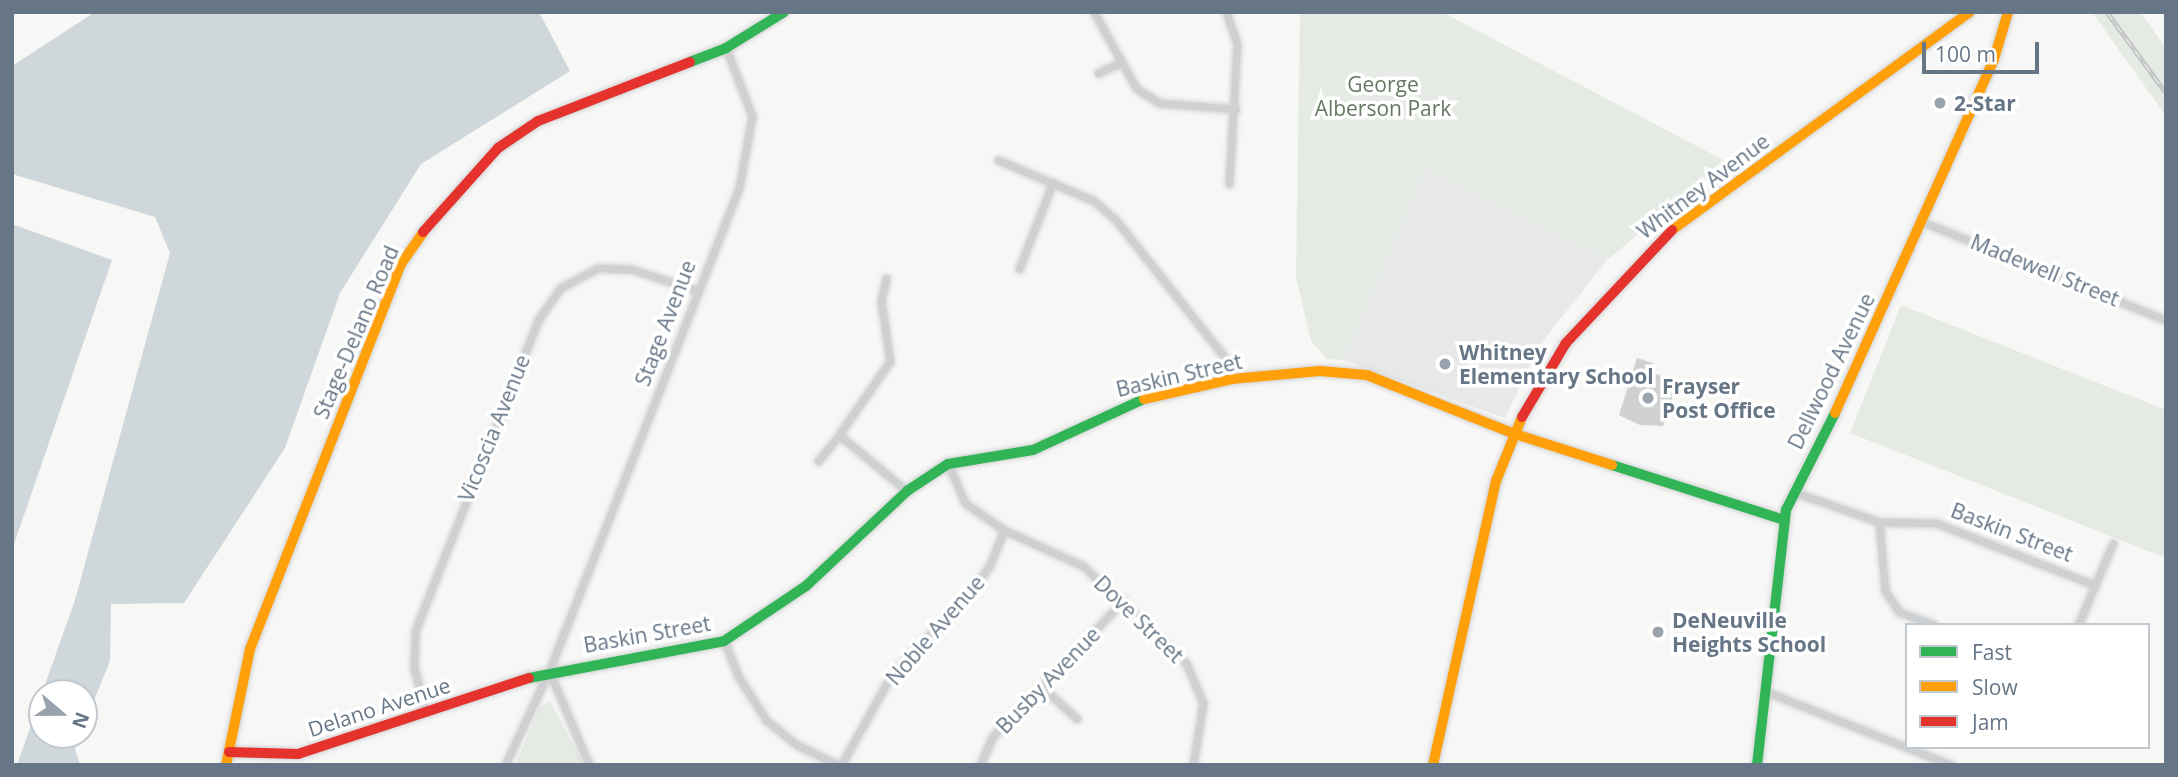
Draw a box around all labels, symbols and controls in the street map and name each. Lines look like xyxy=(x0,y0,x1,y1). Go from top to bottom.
scale bar xyxy=(1926,28,2043,72)
text: 100 m xyxy=(1935,40,1996,68)
park label: George Alberson Park xyxy=(1315,71,1451,121)
place label: 2-Star xyxy=(1954,90,2016,116)
marker: 2-Star xyxy=(1932,95,1948,111)
street label: Whitney Avenue xyxy=(1632,128,1774,244)
street label: Madewell Street xyxy=(1967,229,2123,311)
street label: Stage-Delano Road xyxy=(308,242,404,422)
street label: Stage Avenue xyxy=(630,257,700,389)
street label: Dellwood Avenue xyxy=(1782,289,1880,453)
place label: Whitney Elementary School xyxy=(1459,339,1654,389)
street label: Baskin Street xyxy=(1114,348,1244,402)
street label: Vicoscia Avenue xyxy=(453,351,535,505)
marker: Whitney Elementary School xyxy=(1437,356,1453,372)
place label: Frayser Post Office xyxy=(1662,373,1776,423)
marker: Frayser Post Office xyxy=(1640,390,1656,406)
street label: Baskin Street xyxy=(1947,497,2077,567)
street label: Noble Avenue xyxy=(881,570,989,690)
street label: Dove Street xyxy=(1089,570,1189,668)
place label: DeNeuville Heights School xyxy=(1672,607,1826,657)
street label: Baskin Street xyxy=(582,610,712,658)
street label: Busby Avenue xyxy=(991,621,1105,739)
legend xyxy=(1905,623,2150,749)
marker: DeNeuville Heights School xyxy=(1650,624,1666,640)
text: Fast xyxy=(1972,638,2012,666)
street label: Delano Avenue xyxy=(305,672,453,742)
text: Slow xyxy=(1972,673,2018,701)
north arrow xyxy=(28,679,98,749)
text: Jam xyxy=(1972,708,2009,736)
text: N xyxy=(66,709,96,732)

